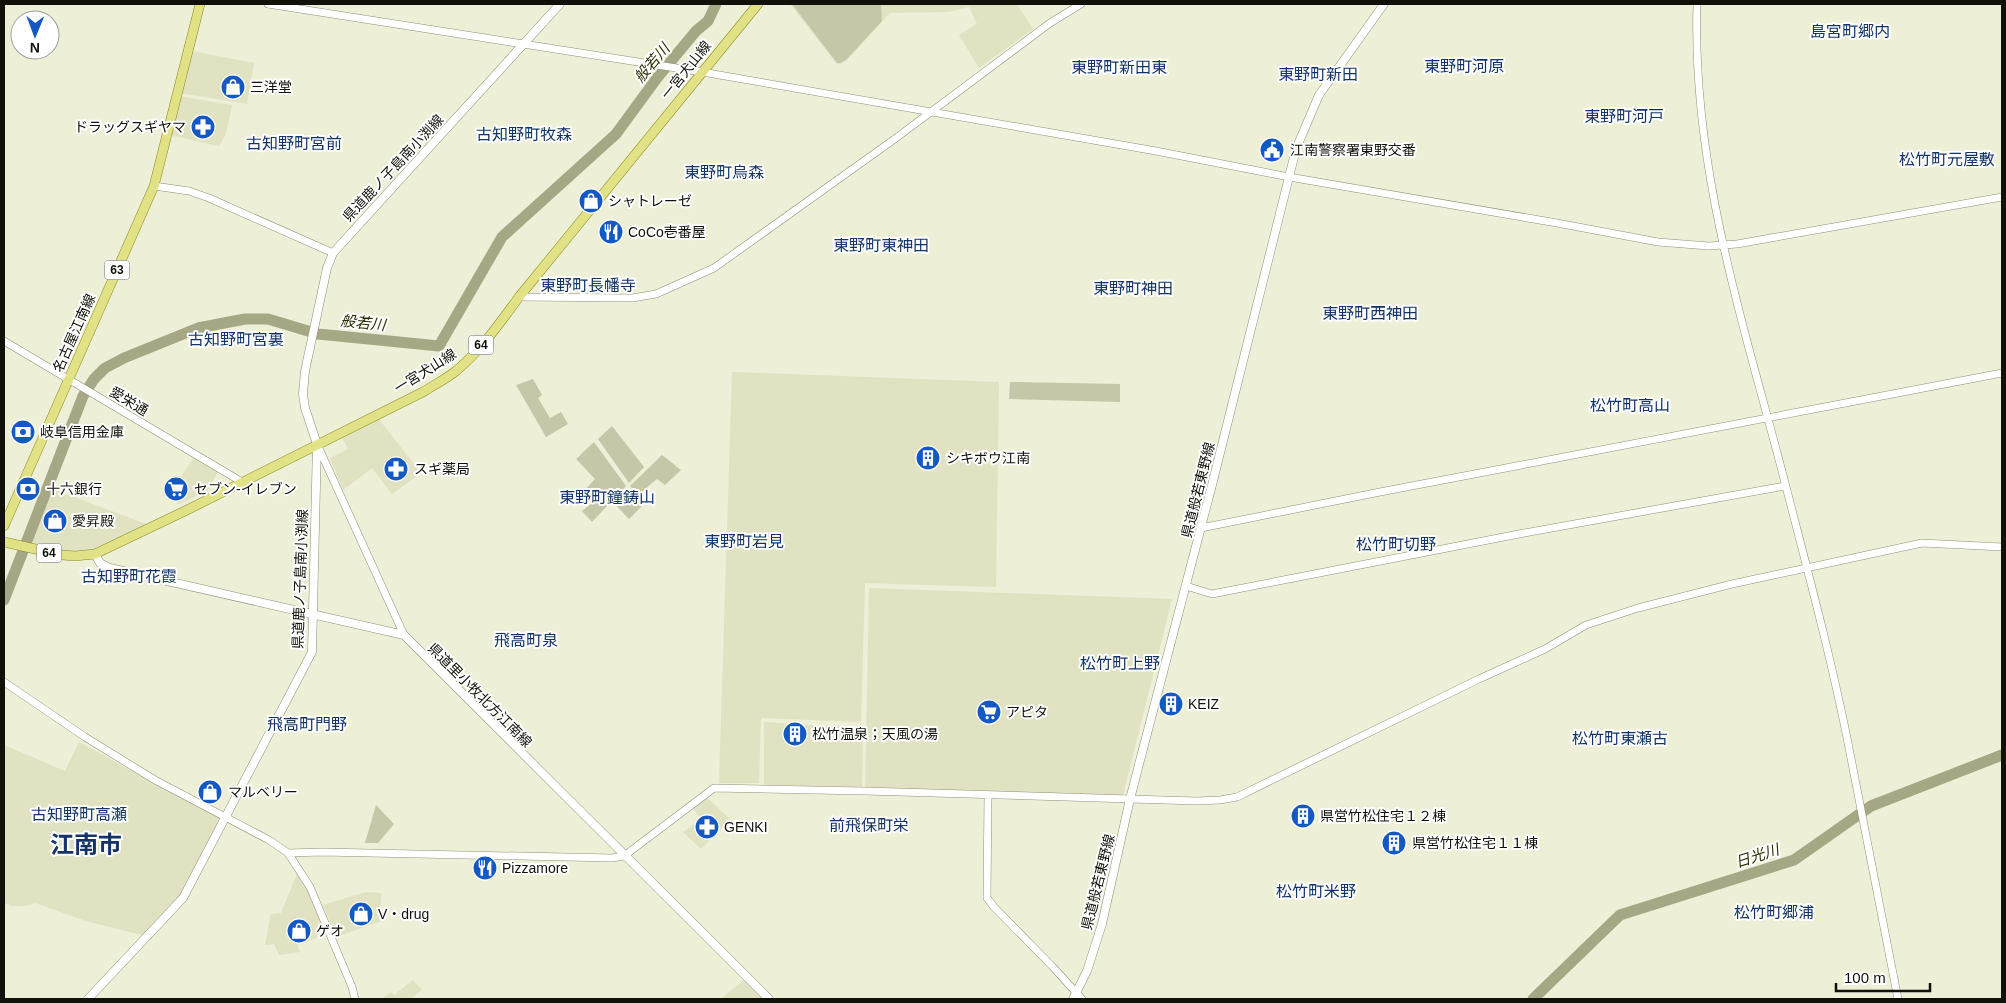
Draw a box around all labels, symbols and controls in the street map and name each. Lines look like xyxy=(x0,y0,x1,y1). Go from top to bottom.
north arrow xyxy=(10,10,60,60)
district label: 島宮町郷内 xyxy=(1810,23,1890,40)
water label: 般若川 xyxy=(631,38,674,85)
street label: 一宮犬山線 xyxy=(658,38,714,102)
text: N xyxy=(30,40,40,56)
district label: 東野町河原 xyxy=(1424,58,1504,75)
district label: 東野町新田東 xyxy=(1071,59,1167,76)
district label: 東野町新田 xyxy=(1278,66,1358,83)
shop icon: 三洋堂 xyxy=(220,74,246,100)
place label: 三洋堂 xyxy=(250,79,292,95)
district label: 東野町河戸 xyxy=(1584,108,1664,125)
street label: 県道鹿ノ子島南小渕線 xyxy=(339,111,447,225)
pharmacy icon: ドラッグスギヤマ xyxy=(190,114,216,140)
place label: ドラッグスギヤマ xyxy=(74,119,186,135)
district label: 古知野町牧森 xyxy=(476,126,572,143)
district label: 古知野町宮前 xyxy=(246,135,342,152)
public building icon: 江南警察署東野交番 xyxy=(1259,137,1285,163)
place label: 江南警察署東野交番 xyxy=(1290,142,1416,158)
district label: 松竹町元屋敷 xyxy=(1899,151,1995,168)
district label: 東野町烏森 xyxy=(684,164,764,181)
shop icon: シャトレーゼ xyxy=(578,188,604,214)
place label: シャトレーゼ xyxy=(608,193,692,209)
restaurant icon: CoCo壱番屋 xyxy=(598,219,624,245)
place label: CoCo壱番屋 xyxy=(628,224,706,240)
district label: 東野町東神田 xyxy=(833,237,929,254)
road number: 63 xyxy=(104,260,130,280)
district label: 東野町長幡寺 xyxy=(540,277,636,294)
district label: 東野町神田 xyxy=(1093,280,1173,297)
street label: 名古屋江南線 xyxy=(50,291,98,375)
district label: 東野町西神田 xyxy=(1322,305,1418,322)
water label: 般若川 xyxy=(340,312,388,334)
district label: 古知野町宮裏 xyxy=(188,331,284,348)
road number: 64 xyxy=(468,336,494,354)
street label: 一宮犬山線 xyxy=(391,346,459,396)
street label: 愛栄通 xyxy=(107,383,151,419)
district label: 松竹町高山 xyxy=(1590,397,1670,414)
bank icon: 岐阜信用金庫 xyxy=(10,419,36,445)
place label: 岐阜信用金庫 xyxy=(40,424,124,440)
street label: 県道般若東野線 xyxy=(1178,441,1218,539)
building icon: シキボウ江南 xyxy=(915,445,941,471)
place label: シキボウ江南 xyxy=(946,450,1030,466)
pharmacy icon: スギ薬局 xyxy=(383,456,409,482)
place label: スギ薬局 xyxy=(414,461,470,477)
bank icon: 十六銀行 xyxy=(15,476,41,502)
supermarket icon: セブン-イレブン xyxy=(163,476,189,502)
place label: 十六銀行 xyxy=(46,481,102,497)
place label: セブン-イレブン xyxy=(194,481,297,497)
district label: 東野町鐘鋳山 xyxy=(559,489,655,506)
shop icon: 愛昇殿 xyxy=(42,508,68,534)
street label: 県道鹿ノ子島南小渕線 xyxy=(290,509,310,649)
place label: 愛昇殿 xyxy=(72,513,114,529)
district label: 東野町岩見 xyxy=(704,533,784,550)
district label: 松竹町切野 xyxy=(1356,536,1436,553)
road number: 64 xyxy=(36,544,62,562)
district label: 古知野町花霞 xyxy=(81,568,177,585)
district label: 飛高町泉 xyxy=(494,632,558,649)
street label: 県道里小牧北方江南線 xyxy=(425,640,535,750)
district label: 松竹町上野 xyxy=(1080,655,1160,672)
building icon: KEIZ xyxy=(1158,691,1184,717)
place label: KEIZ xyxy=(1188,696,1220,712)
supermarket icon: アピタ xyxy=(976,699,1002,725)
place label: アピタ xyxy=(1006,704,1048,720)
district label: 飛高町門野 xyxy=(267,716,347,733)
building icon: 松竹温泉；天風の湯 xyxy=(782,721,808,747)
place label: 松竹温泉；天風の湯 xyxy=(812,726,938,742)
district label: 松竹町東瀬古 xyxy=(1572,730,1668,747)
shop icon: マルベリー xyxy=(197,779,223,805)
place label: マルベリー xyxy=(228,784,298,800)
building icon: 県営竹松住宅１２棟 xyxy=(1290,803,1316,829)
district label: 古知野町高瀬 xyxy=(31,806,127,823)
place label: 県営竹松住宅１２棟 xyxy=(1320,808,1446,824)
pharmacy icon: GENKI xyxy=(694,814,720,840)
district label: 前飛保町栄 xyxy=(829,817,909,834)
place label: GENKI xyxy=(724,819,768,835)
building icon: 県営竹松住宅１１棟 xyxy=(1381,830,1407,856)
district label: 江南市 xyxy=(50,831,122,858)
street label: 県道般若東野線 xyxy=(1078,833,1118,931)
place label: 県営竹松住宅１１棟 xyxy=(1412,835,1538,851)
water label: 日光川 xyxy=(1733,840,1783,871)
restaurant icon: Pizzamore xyxy=(472,855,498,881)
place label: Pizzamore xyxy=(502,860,568,876)
district label: 松竹町米野 xyxy=(1276,883,1356,900)
shop icon: V・drug xyxy=(348,901,374,927)
district label: 松竹町郷浦 xyxy=(1734,904,1814,921)
place label: V・drug xyxy=(378,906,429,922)
shop icon: ゲオ xyxy=(286,918,312,944)
place label: ゲオ xyxy=(316,923,344,939)
scale bar xyxy=(1836,960,1930,992)
text: 100 m xyxy=(1844,969,1886,986)

